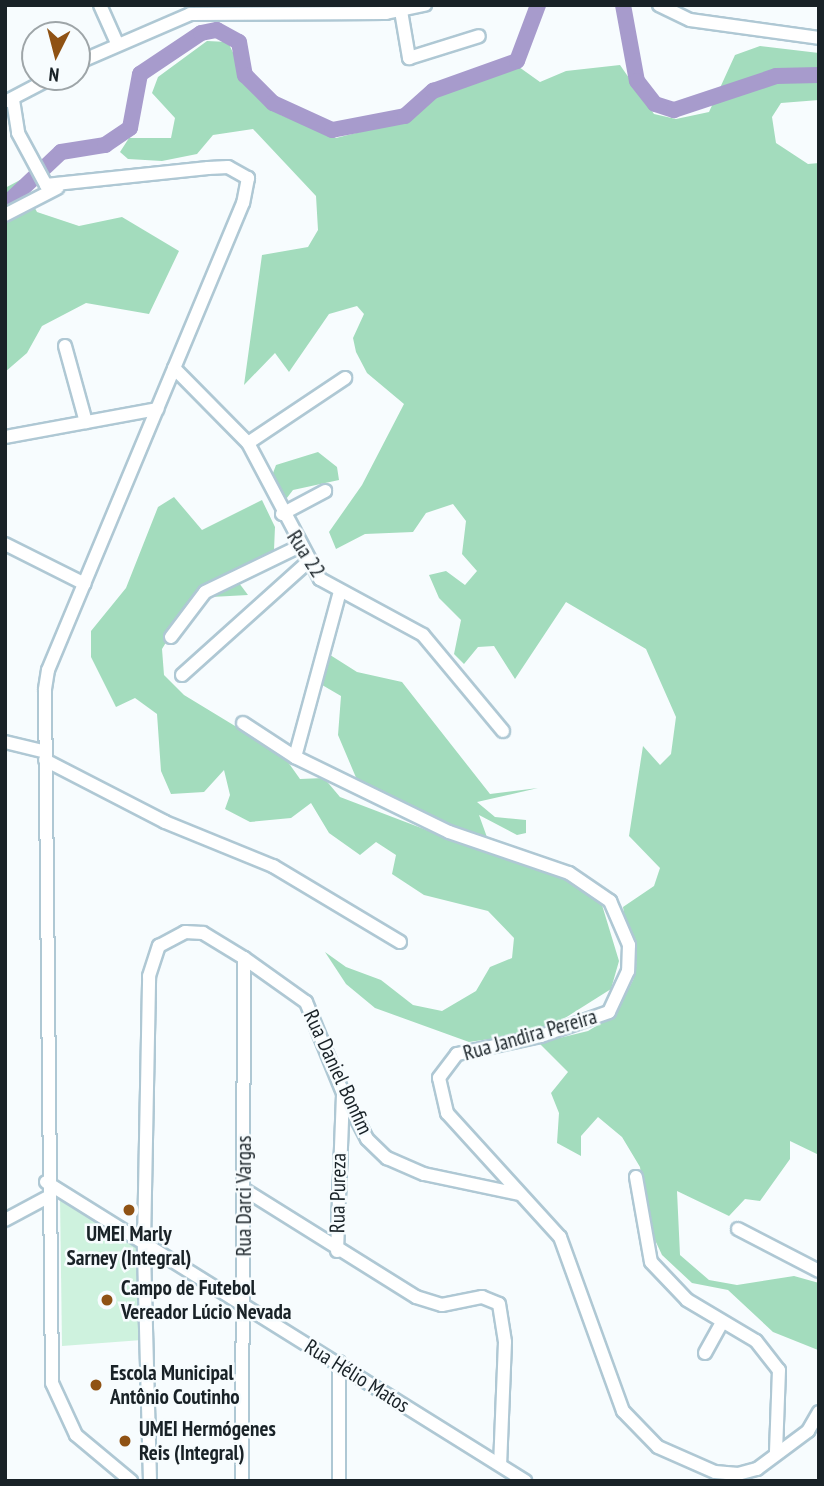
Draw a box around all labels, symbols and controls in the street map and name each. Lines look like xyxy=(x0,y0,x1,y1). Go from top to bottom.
north arrow xyxy=(21,21,91,91)
text: N xyxy=(48,62,60,87)
street label: Rua 22 xyxy=(282,526,330,582)
street label: Rua Jandira Pereira xyxy=(460,1004,600,1066)
street label: Rua Daniel Bonfim xyxy=(298,1006,378,1138)
street label: Rua Darci Vargas xyxy=(231,1135,257,1257)
street label: Rua Pureza xyxy=(325,1153,351,1233)
marker: UMEI Marly Sarney (Integral) xyxy=(121,1202,137,1218)
place label: UMEI Marly Sarney (Integral) xyxy=(66,1221,192,1271)
place label: Campo de Futebol Vereador Lúcio Nevada xyxy=(121,1275,292,1325)
marker: Campo de Futebol Vereador Lúcio Nevada xyxy=(99,1292,115,1308)
street label: Rua Hélio Matos xyxy=(300,1334,414,1418)
place label: Escola Municipal Antônio Coutinho xyxy=(110,1360,240,1410)
marker: Escola Municipal Antônio Coutinho xyxy=(88,1377,104,1393)
place label: UMEI Hermógenes Reis (Integral) xyxy=(139,1416,276,1466)
marker: UMEI Hermógenes Reis (Integral) xyxy=(117,1433,133,1449)

